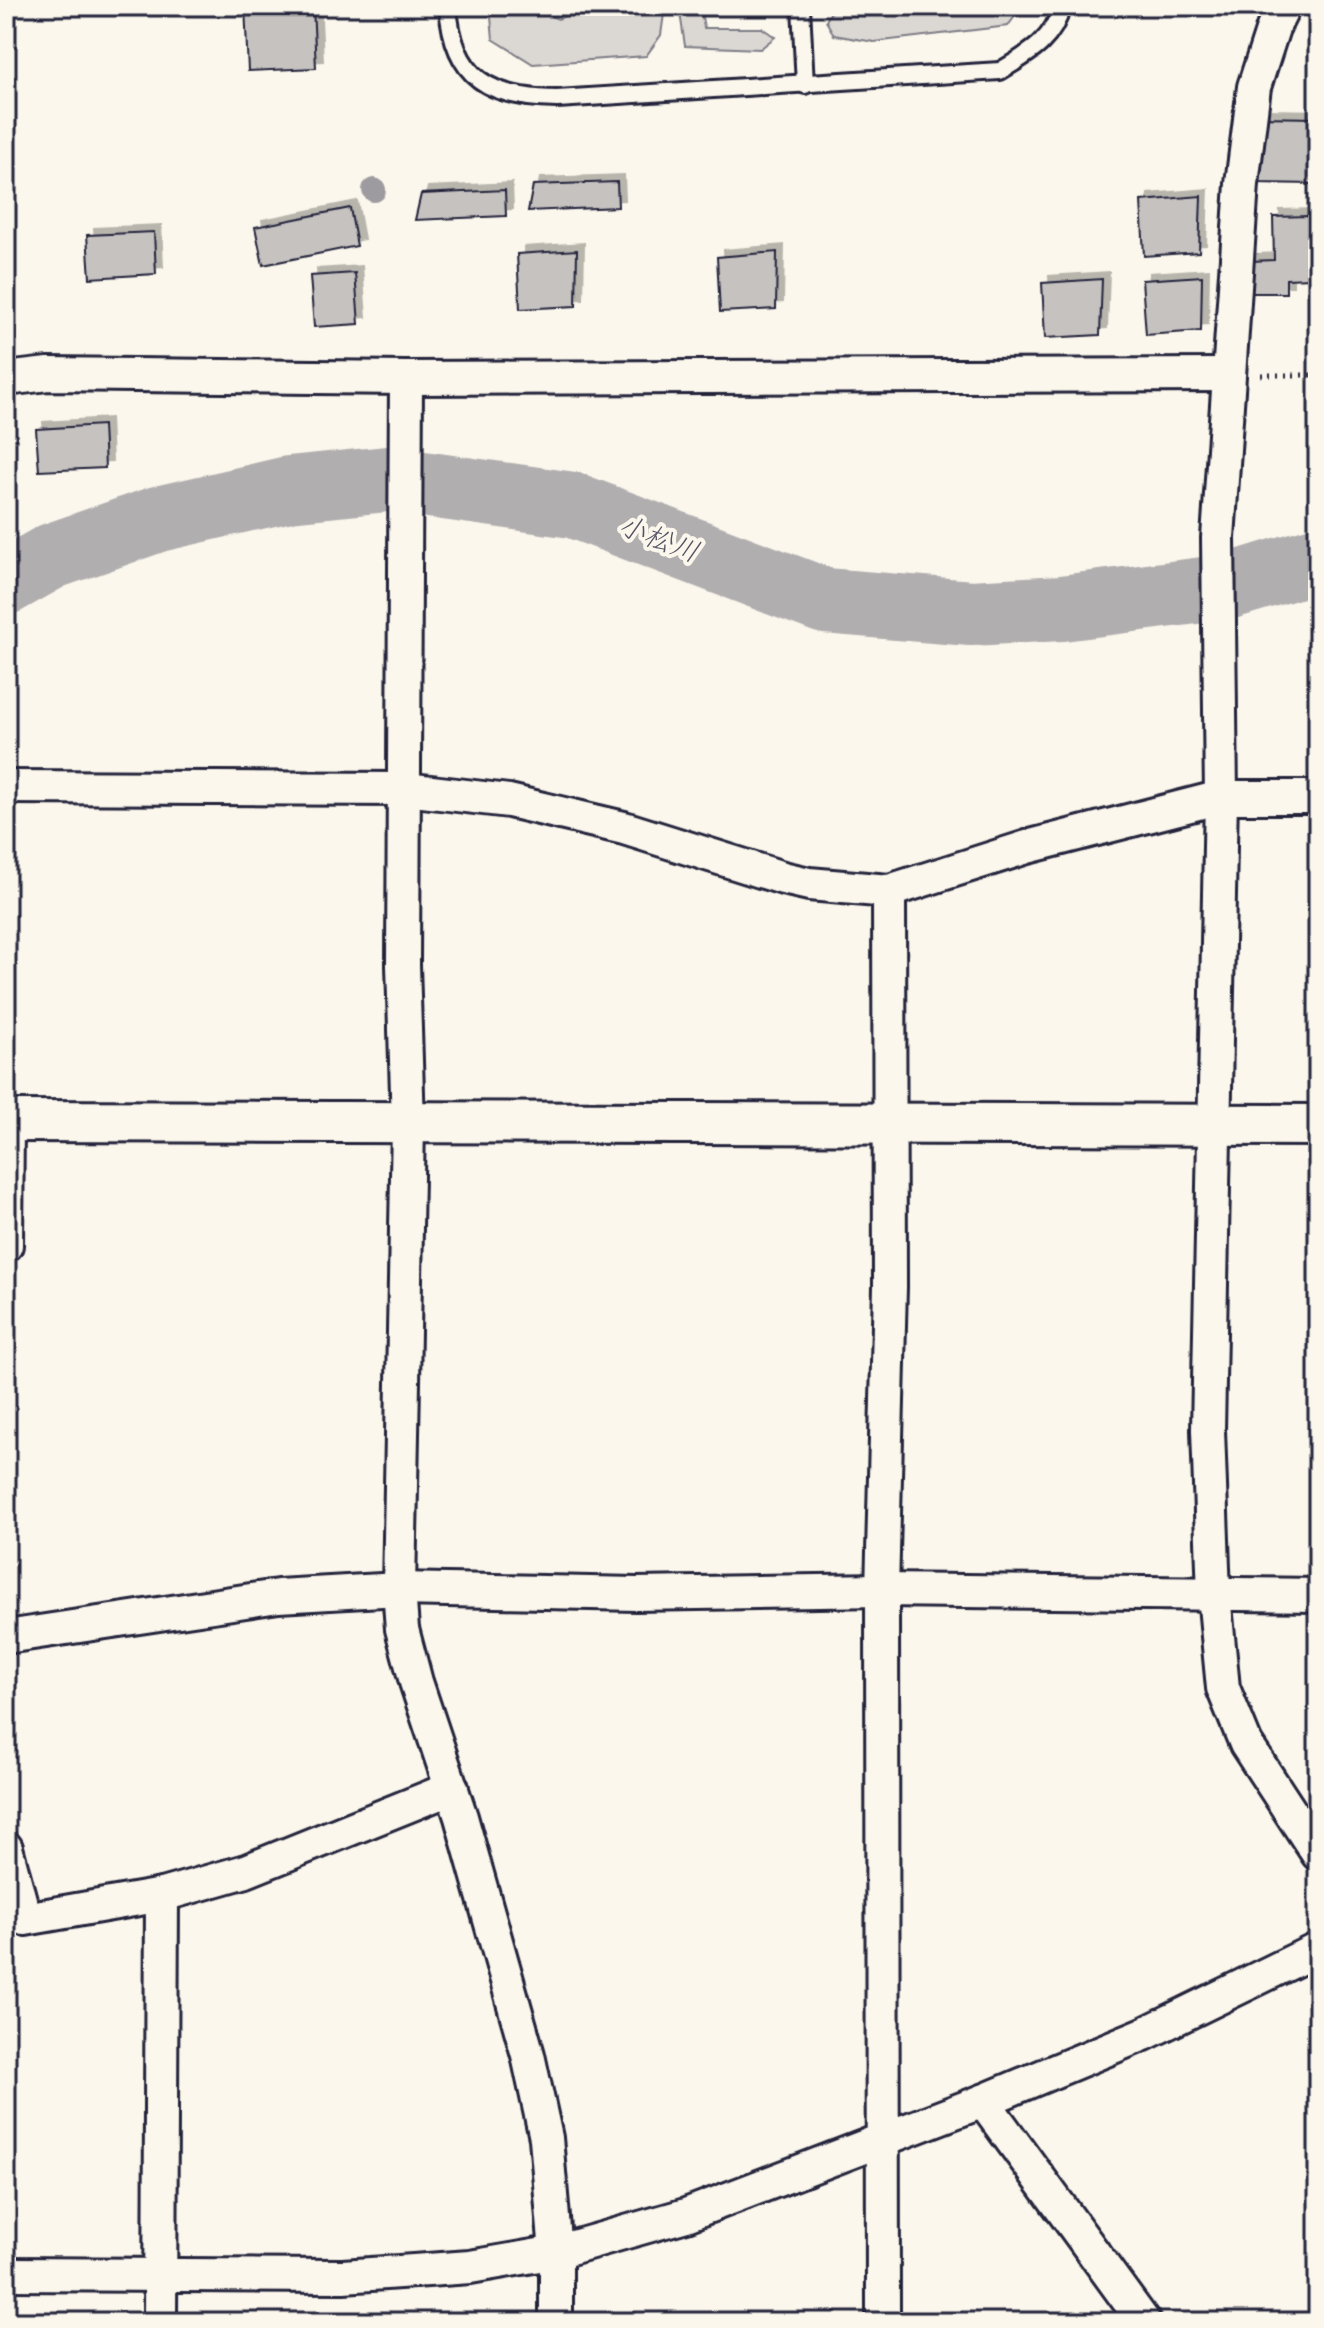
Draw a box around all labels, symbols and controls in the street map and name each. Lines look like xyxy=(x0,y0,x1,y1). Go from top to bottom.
water label: 小松川 xyxy=(611,507,704,575)

